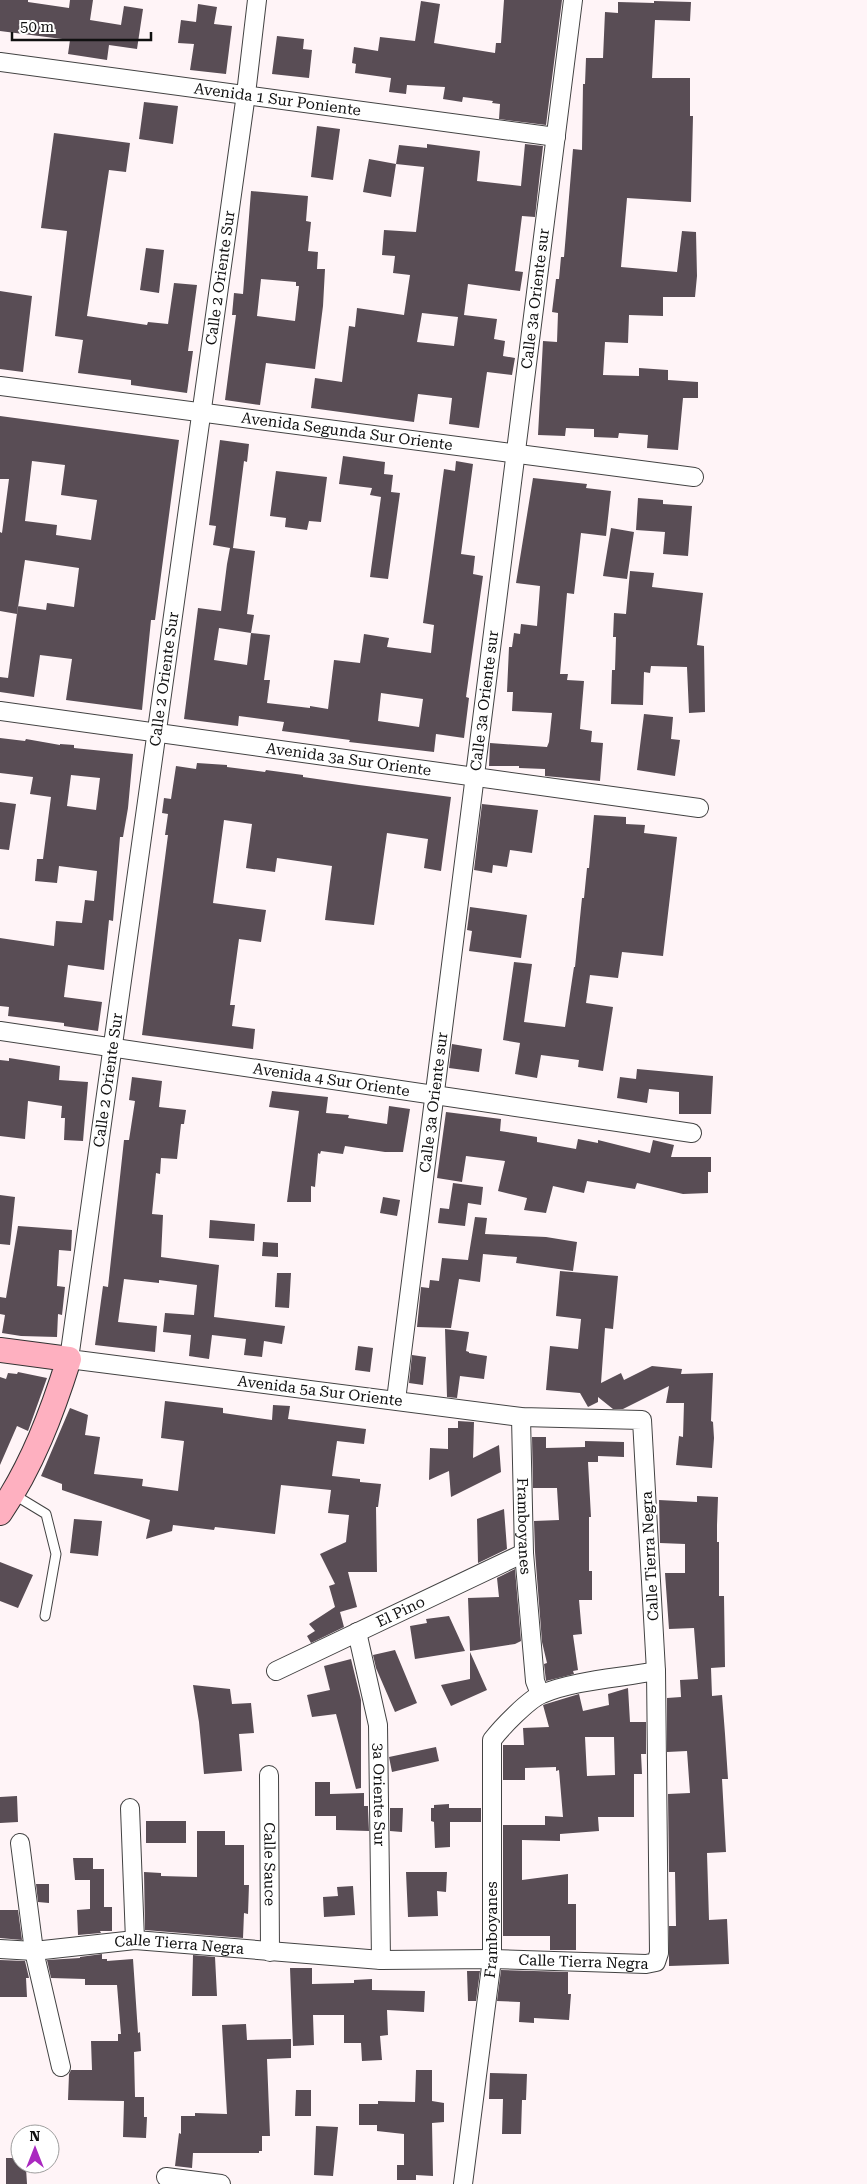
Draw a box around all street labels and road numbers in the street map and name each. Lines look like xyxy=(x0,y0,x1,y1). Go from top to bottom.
street label: Avenida 1 Sur Poniente xyxy=(193,79,362,120)
street label: Calle 2 Oriente Sur xyxy=(202,209,239,346)
street label: Calle 3a Oriente sur xyxy=(517,227,553,370)
street label: Avenida Segunda Sur Oriente xyxy=(240,409,454,454)
street label: Calle 2 Oriente Sur xyxy=(146,611,182,747)
street label: Calle 3a Oriente sur xyxy=(467,629,502,772)
street label: Avenida 3a Sur Oriente xyxy=(265,739,432,780)
street label: Calle 2 Oriente Sur xyxy=(90,1012,126,1149)
street label: Calle 3a Oriente sur xyxy=(416,1031,451,1174)
street label: Avenida 4 Sur Oriente xyxy=(252,1059,411,1100)
street label: Avenida 5a Sur Oriente xyxy=(236,1372,404,1410)
street label: Framboyanes xyxy=(513,1477,535,1575)
street label: Calle Tierra Negra xyxy=(638,1491,662,1621)
street label: El Pino xyxy=(374,1593,428,1631)
street label: 3a Oriente Sur xyxy=(369,1743,389,1847)
street label: Calle Sauce xyxy=(260,1822,279,1906)
street label: Framboyanes xyxy=(481,1881,501,1979)
street label: Calle Tierra Negra xyxy=(113,1931,245,1958)
street label: Calle Tierra Negra xyxy=(518,1951,649,1973)

